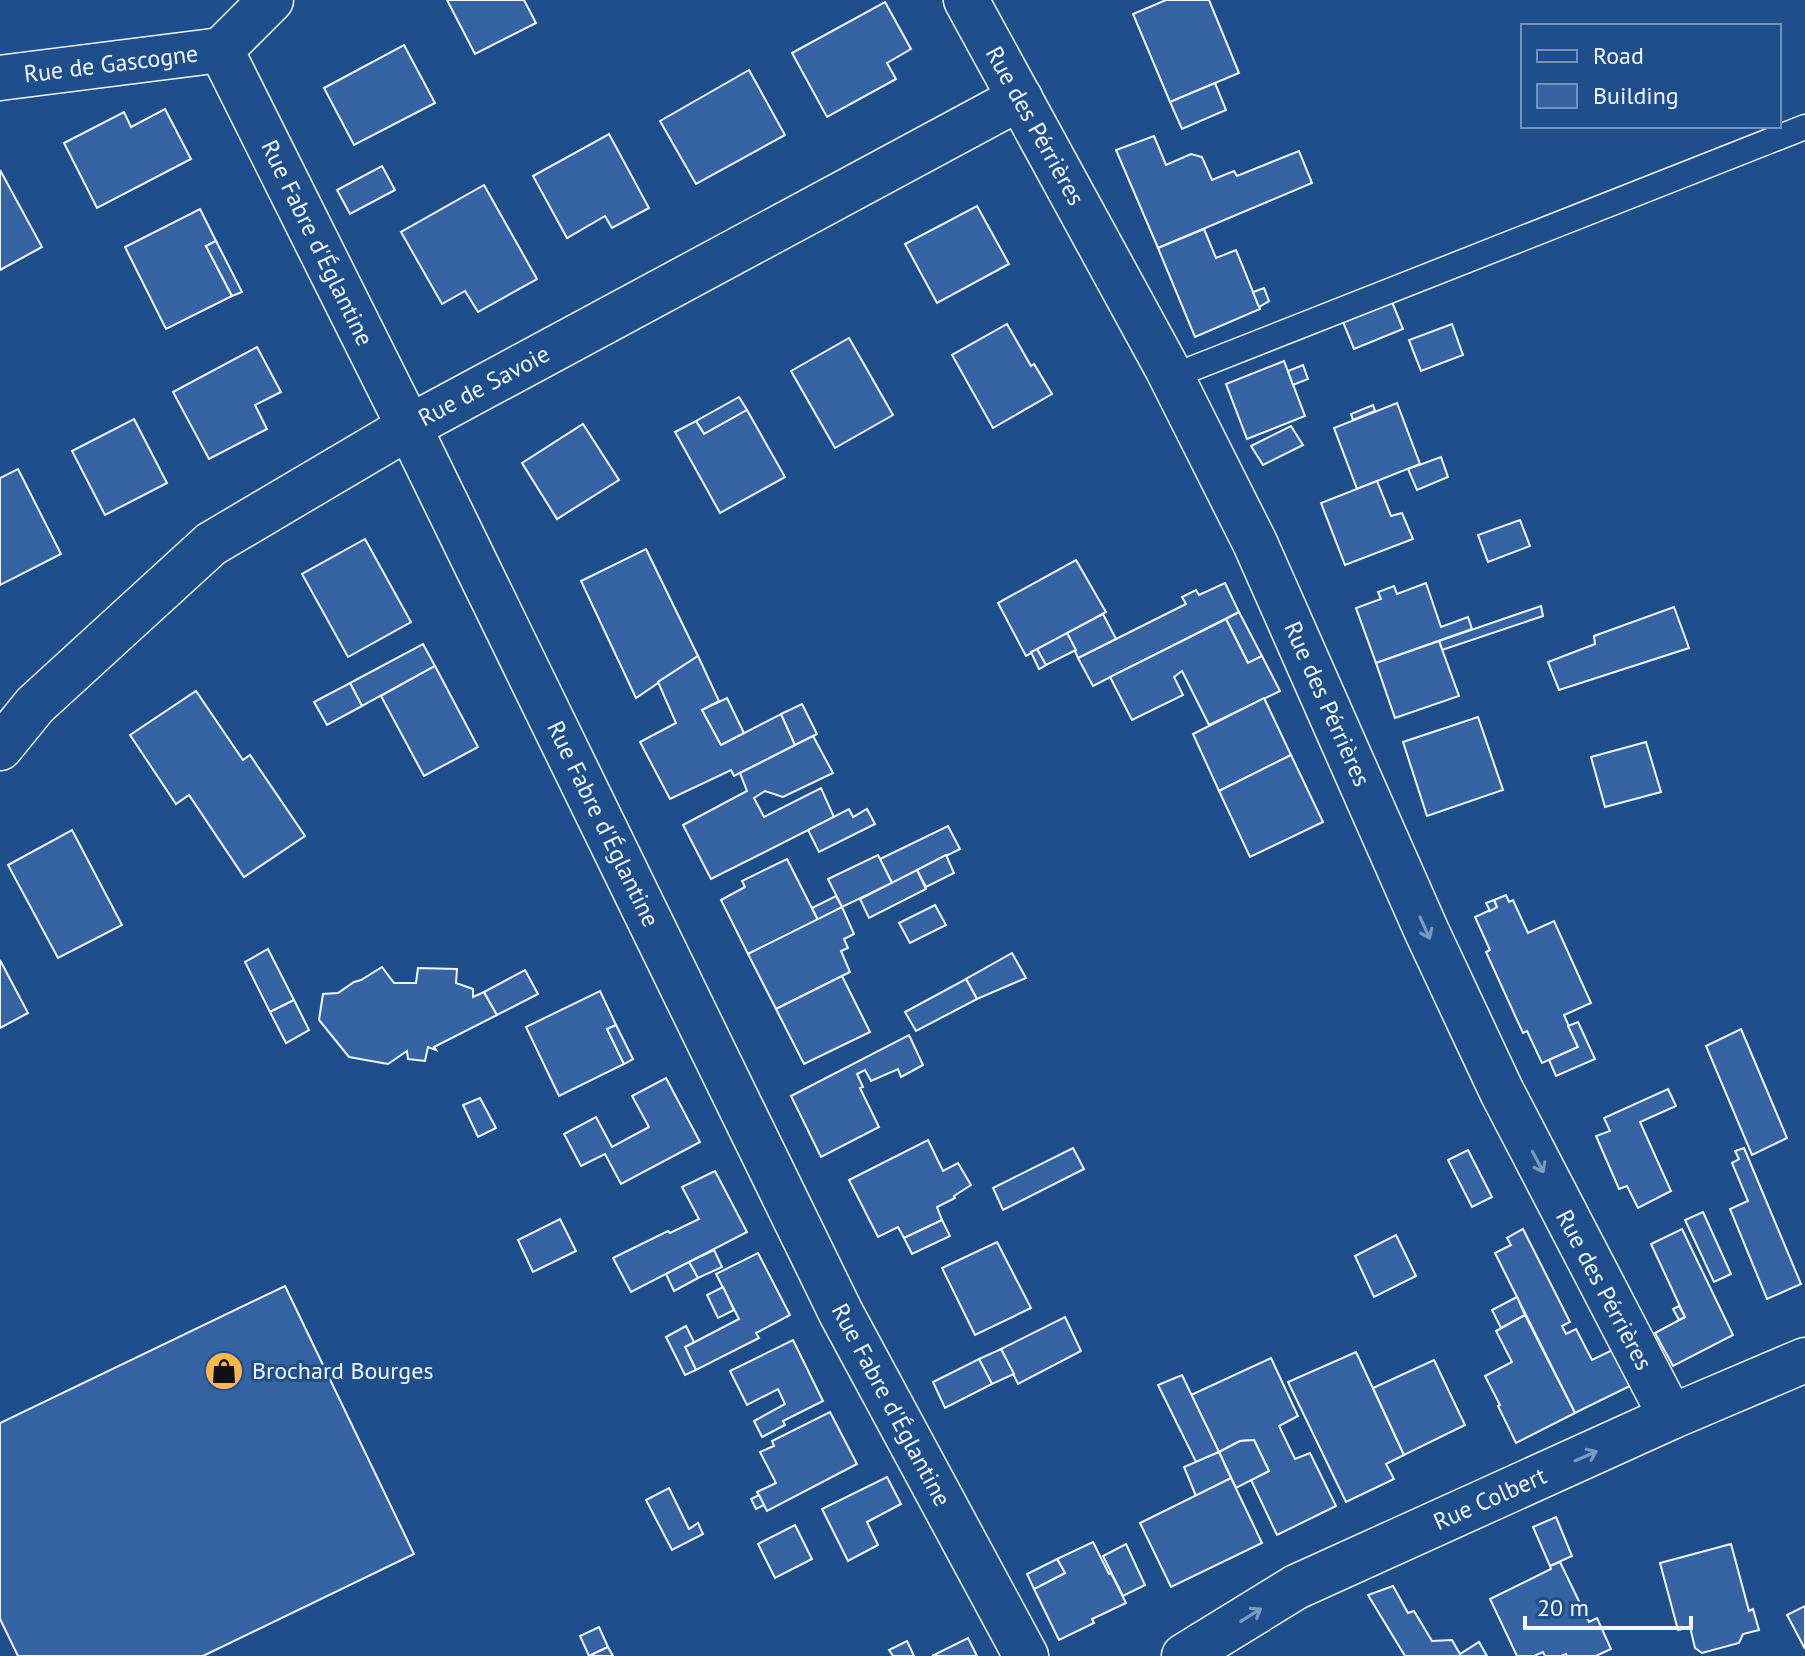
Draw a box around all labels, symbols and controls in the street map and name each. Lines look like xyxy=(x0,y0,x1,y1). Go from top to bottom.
legend xyxy=(1521,24,1781,128)
street label: Rue de Gascogne xyxy=(22,37,200,90)
text: Road xyxy=(1593,40,1644,71)
street label: Rue des Pérrières xyxy=(979,41,1092,211)
text: Building xyxy=(1593,80,1679,111)
street label: Rue Fabre d'Églantine xyxy=(254,135,381,351)
street label: Rue de Savoie xyxy=(413,338,555,433)
street label: Rue des Pérrières xyxy=(1277,616,1378,791)
street label: Rue Fabre d'Églantine xyxy=(540,716,667,932)
one-way arrow xyxy=(1418,916,1433,940)
one-way arrow xyxy=(1531,1150,1547,1173)
street label: Rue des Pérrières xyxy=(1549,1204,1660,1375)
street label: Rue Fabre d'Églantine xyxy=(825,1298,958,1512)
shop icon: Brochard Bourges xyxy=(203,1350,245,1392)
place label: Brochard Bourges xyxy=(252,1355,434,1386)
one-way arrow xyxy=(1574,1447,1598,1462)
street label: Rue Colbert xyxy=(1428,1460,1551,1537)
scale bar xyxy=(1525,1580,1691,1630)
text: 20 m xyxy=(1537,1592,1589,1623)
one-way arrow xyxy=(1239,1607,1262,1623)

